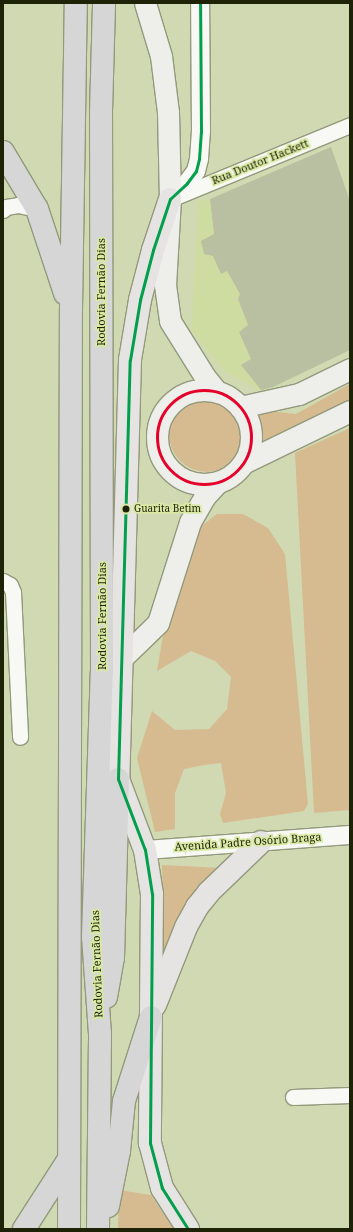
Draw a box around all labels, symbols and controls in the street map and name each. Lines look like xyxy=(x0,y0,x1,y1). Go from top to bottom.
street label: Rua Doutor Hackett xyxy=(210,137,310,187)
street label: Rodovia Fernão Dias xyxy=(94,238,108,346)
place label: Guarita Betim xyxy=(134,503,201,515)
marker: Guarita Betim xyxy=(121,504,131,514)
street label: Rodovia Fernão Dias xyxy=(95,562,109,670)
street label: Avenida Padre Osório Braga xyxy=(174,830,322,854)
street label: Rodovia Fernão Dias xyxy=(89,910,105,1018)

